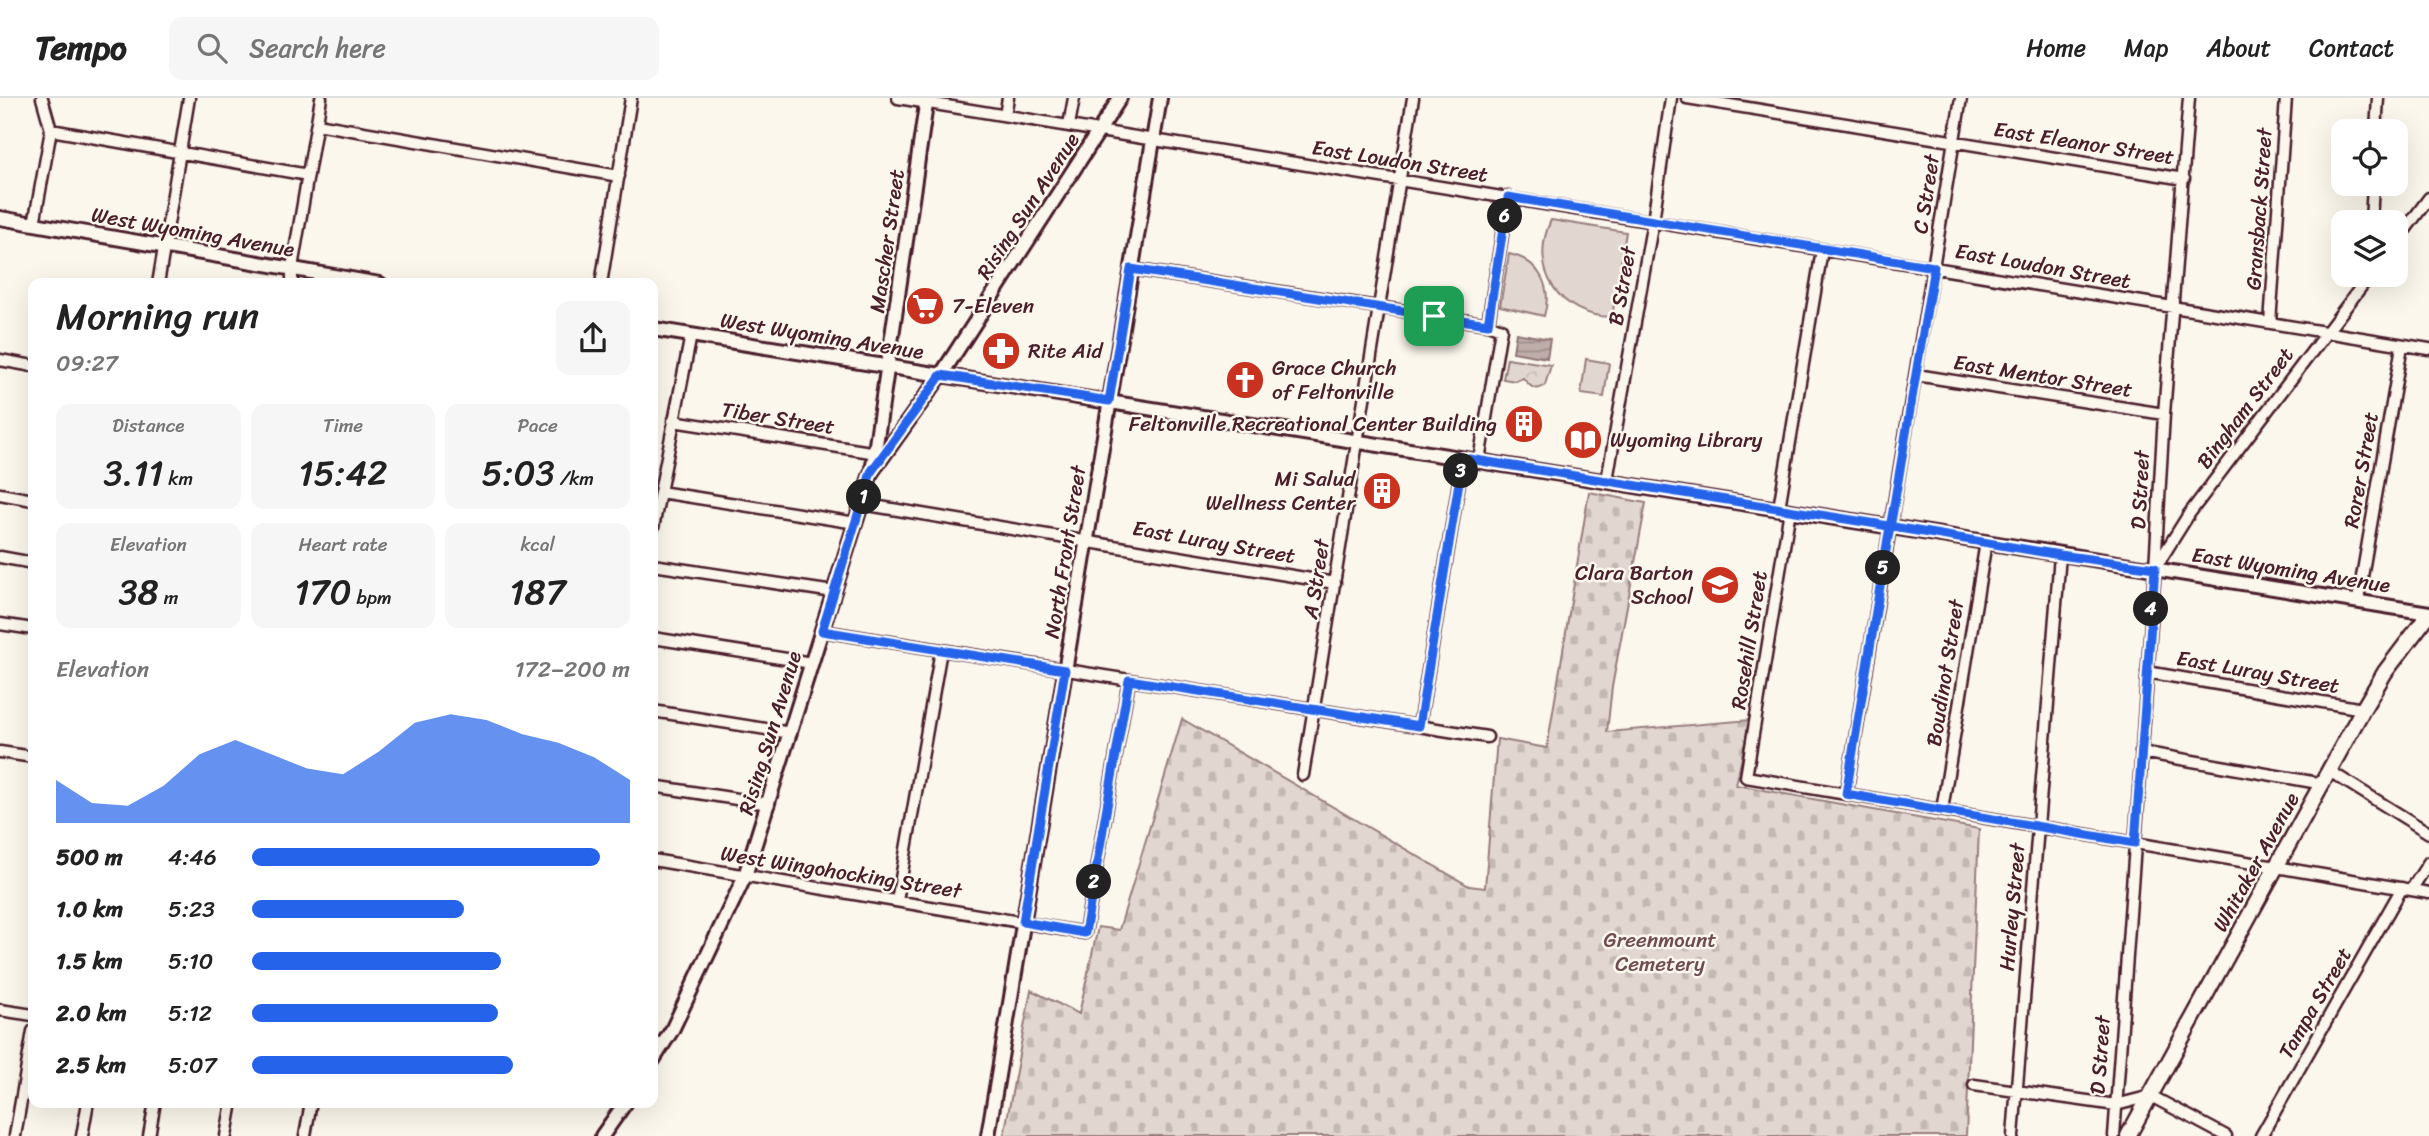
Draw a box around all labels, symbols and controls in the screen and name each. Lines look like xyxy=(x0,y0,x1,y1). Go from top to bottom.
search box xyxy=(169,17,659,80)
text: Tempo xyxy=(35,19,127,77)
text: Search here xyxy=(249,25,386,71)
text: Home xyxy=(2026,27,2086,69)
text: Map xyxy=(2124,27,2168,69)
text: About xyxy=(2206,27,2271,69)
text: Contact xyxy=(2309,27,2394,69)
icon: search xyxy=(193,29,231,67)
street label: East Eleanor Street xyxy=(1991,110,2177,176)
map controls xyxy=(2331,119,2408,287)
button: locate xyxy=(2331,119,2408,196)
street label: Rising Sun Avenue xyxy=(966,124,1090,288)
street label: Gransback Street xyxy=(2234,125,2284,291)
street label: East Loudon Street xyxy=(1309,128,1491,194)
street label: C Street xyxy=(1901,150,1951,236)
street label: Mascher Street xyxy=(858,167,916,315)
street label: West Wyoming Avenue xyxy=(89,195,297,269)
pin: 6 xyxy=(1488,198,1522,234)
text: 6 xyxy=(1499,199,1510,232)
button: layers xyxy=(2331,210,2408,287)
street label: East Loudon Street xyxy=(1952,232,2134,300)
street label: B Street xyxy=(1596,242,1648,329)
text: Morning run xyxy=(56,283,259,350)
supermarket icon: 7-Eleven xyxy=(904,285,946,327)
pin xyxy=(1404,286,1464,346)
place label: 7-Eleven xyxy=(952,287,1034,325)
icon: arrive xyxy=(1415,297,1453,335)
button: share xyxy=(556,301,630,375)
street label: West Wyoming Avenue xyxy=(718,301,926,371)
pharmacy icon: Rite Aid xyxy=(980,330,1022,372)
place label: Rite Aid xyxy=(1028,332,1105,370)
street label: Bingham Street xyxy=(2186,339,2304,477)
text: 09:27 xyxy=(56,343,118,384)
street label: East Mentor Street xyxy=(1951,343,2135,409)
place label: Grace Church of Feltonville xyxy=(1272,349,1396,411)
church icon: Grace Church of Feltonville xyxy=(1224,359,1266,401)
street label: Tiber Street xyxy=(719,390,837,446)
building icon: Feltonville Recreational Center Building xyxy=(1503,403,1545,445)
place label: Feltonville Recreational Center Building xyxy=(1129,405,1497,443)
text: Distance xyxy=(112,409,184,442)
text: Time xyxy=(323,409,363,442)
text: Pace xyxy=(518,409,558,442)
street label: Rorer Street xyxy=(2332,409,2390,531)
library icon: Wyoming Library xyxy=(1562,419,1604,461)
place label: Wyoming Library xyxy=(1610,421,1763,459)
text: 3.11 xyxy=(104,442,163,504)
text: 15:42 xyxy=(298,442,388,504)
text: 5:03 xyxy=(481,442,555,504)
street label: D Street xyxy=(2119,448,2161,530)
pin: 3 xyxy=(1444,454,1478,488)
text: 3 xyxy=(1455,454,1466,487)
place label: Mi Salud Wellness Center xyxy=(1206,460,1357,522)
street label: North Front Street xyxy=(1033,461,1098,641)
text: km xyxy=(163,462,193,495)
text: /km xyxy=(555,462,594,495)
building icon: Mi Salud Wellness Center xyxy=(1361,470,1403,512)
pin: 1 xyxy=(846,480,882,514)
text: 1 xyxy=(859,480,868,513)
street label: East Luray Street xyxy=(1130,509,1298,575)
text: Elevation xyxy=(110,528,187,561)
text: Heart rate xyxy=(298,528,388,561)
text: kcal xyxy=(520,528,555,561)
street label: A Street xyxy=(1291,535,1341,623)
street label: East Wyoming Avenue xyxy=(2189,536,2393,604)
pin: 5 xyxy=(1866,550,1900,586)
text: 5 xyxy=(1877,551,1888,584)
place label: Clara Barton School xyxy=(1575,554,1694,616)
text: 38 xyxy=(118,561,159,623)
text: 170 xyxy=(294,561,352,623)
text: 187 xyxy=(510,561,566,623)
school or university icon: Clara Barton School xyxy=(1699,564,1741,606)
street label: Rosehill Street xyxy=(1719,568,1779,712)
text: m xyxy=(159,581,178,614)
text: bpm xyxy=(352,581,392,614)
pin: 4 xyxy=(2134,592,2168,626)
text: 4 xyxy=(2145,592,2156,625)
street label: Boudinot Street xyxy=(1915,595,1976,749)
street label: East Luray Street xyxy=(2174,639,2342,705)
street label: Rising Sun Avenue xyxy=(727,646,813,820)
text: Elevation xyxy=(56,649,149,690)
text: 172–200 m xyxy=(515,649,630,690)
street label: Whitaker Avenue xyxy=(2202,785,2310,939)
street label: West Wingohocking Street xyxy=(718,834,966,910)
text: 500 m xyxy=(56,837,123,878)
text: 4:46 xyxy=(168,837,217,878)
street label: Hurley Street xyxy=(1987,840,2037,972)
pin: 2 xyxy=(1076,864,1112,900)
text: 2 xyxy=(1088,865,1099,898)
text: 1.0 km xyxy=(56,889,123,930)
text: 5:23 xyxy=(168,889,215,930)
park label: Greenmount Cemetery xyxy=(1604,921,1716,983)
street label: Tampa Street xyxy=(2268,940,2362,1066)
text: 1.5 km xyxy=(56,941,123,982)
text: 5:10 xyxy=(168,941,213,982)
text: 2.0 km xyxy=(56,993,127,1034)
text: 5:12 xyxy=(168,993,212,1034)
street label: D Street xyxy=(2078,1013,2122,1096)
text: 2.5 km xyxy=(56,1045,126,1086)
text: 5:07 xyxy=(168,1045,217,1086)

